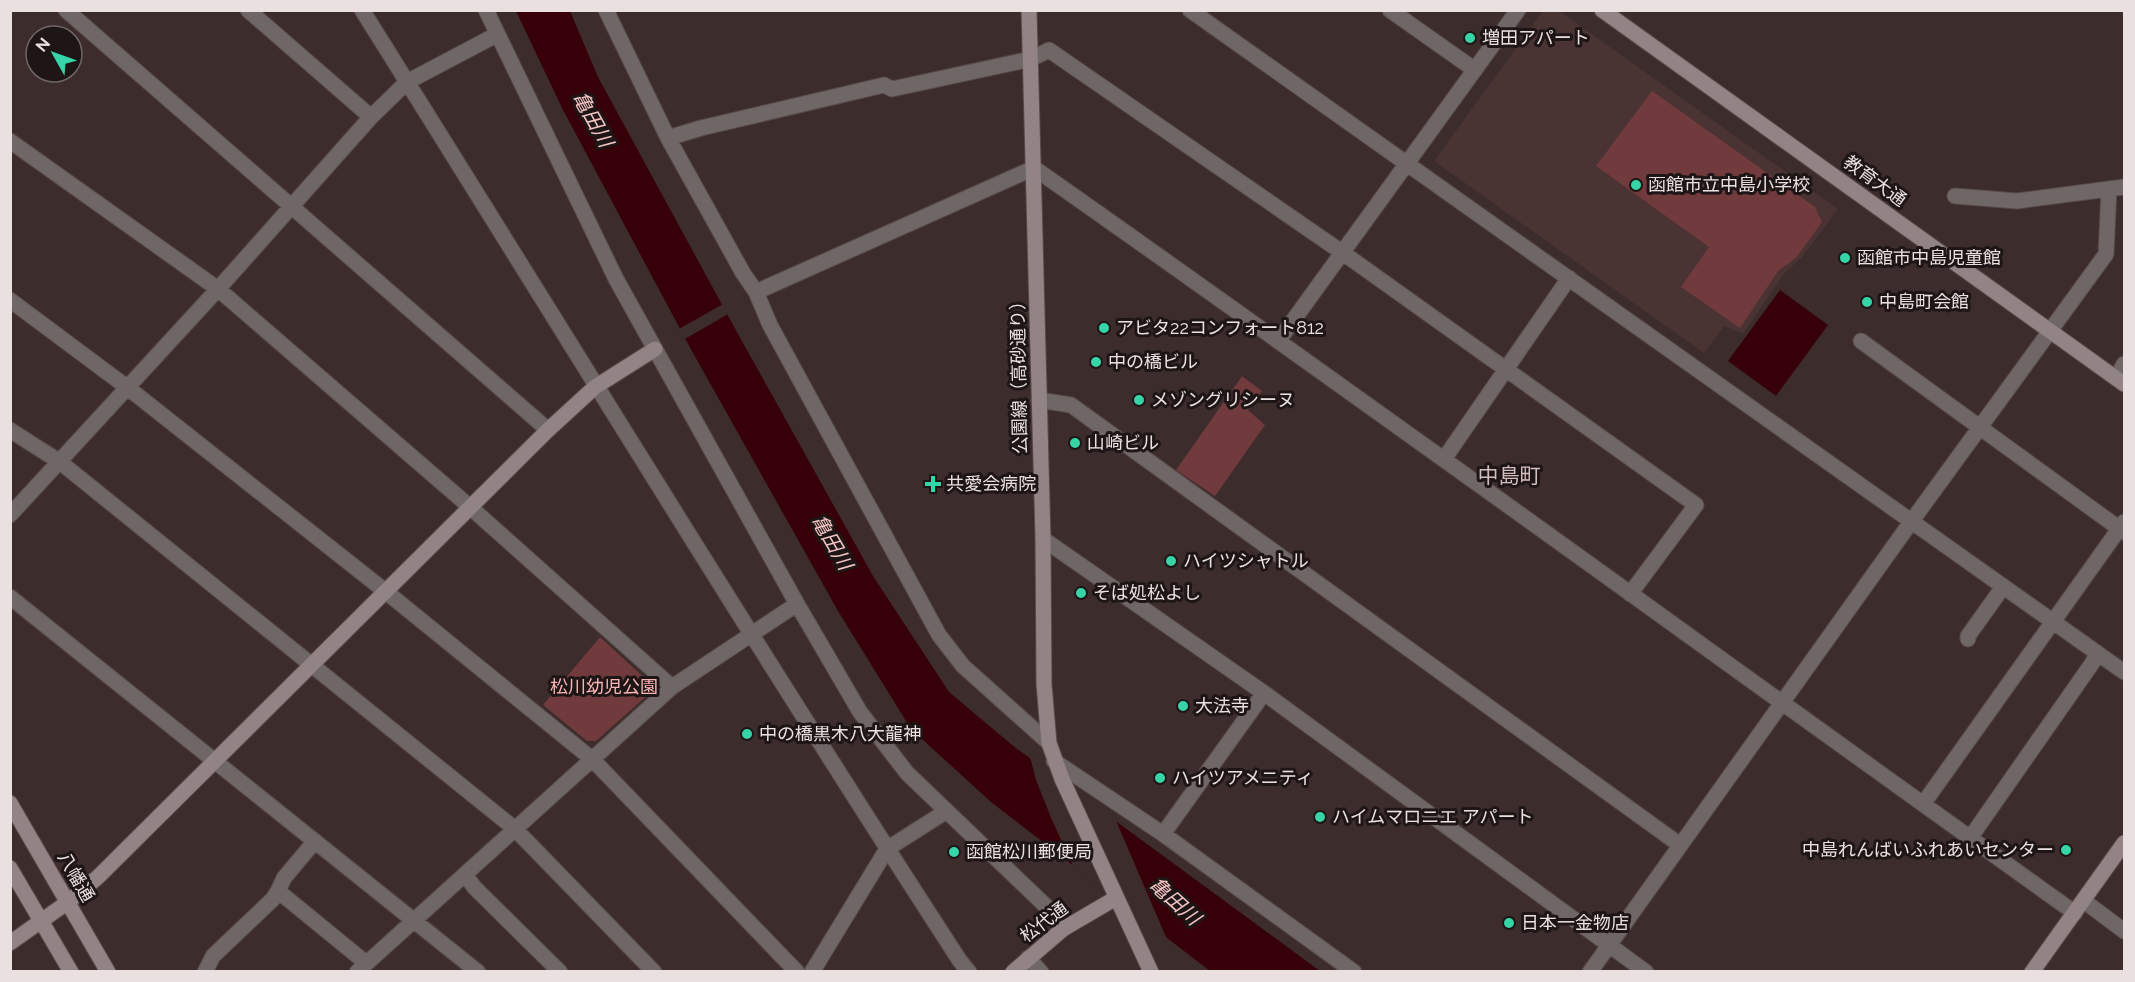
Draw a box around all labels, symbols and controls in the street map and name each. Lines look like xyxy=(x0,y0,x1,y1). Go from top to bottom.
north arrow xyxy=(24,24,84,84)
place label: 増田アパート xyxy=(1482,27,1590,48)
marker: 増田アパート xyxy=(1463,31,1477,45)
text: N xyxy=(32,34,54,55)
water label: 亀田川 xyxy=(568,87,619,153)
street label: 教育大通 xyxy=(1840,151,1911,210)
place label: 函館市立中島小学校 xyxy=(1648,174,1810,195)
marker: 函館市立中島小学校 xyxy=(1629,178,1643,192)
place label: 函館市中島児童館 xyxy=(1857,247,2001,268)
marker: 函館市中島児童館 xyxy=(1838,251,1852,265)
place label: 中島町会館 xyxy=(1879,291,1969,312)
street label: 公園線（高砂通り） xyxy=(1007,292,1030,454)
marker: 中島町会館 xyxy=(1860,295,1874,309)
place label: アビタ22コンフォート812 xyxy=(1116,317,1324,338)
marker: アビタ22コンフォート812 xyxy=(1097,321,1111,335)
place label: 中の橋ビル xyxy=(1108,351,1198,372)
marker: 中の橋ビル xyxy=(1089,355,1103,369)
place label: メゾングリシーヌ xyxy=(1151,389,1295,410)
marker: メゾングリシーヌ xyxy=(1132,393,1146,407)
place label: 山崎ビル xyxy=(1087,432,1159,453)
marker: 山崎ビル xyxy=(1068,436,1082,450)
district label: 中島町 xyxy=(1478,463,1541,488)
place label: 共愛会病院 xyxy=(946,473,1036,494)
marker: 共愛会病院 xyxy=(924,475,942,493)
water label: 亀田川 xyxy=(807,510,858,576)
place label: ハイツシャトル xyxy=(1183,550,1309,571)
marker: ハイツシャトル xyxy=(1164,554,1178,568)
place label: そば処松よし xyxy=(1093,582,1201,603)
marker: そば処松よし xyxy=(1074,586,1088,600)
park label: 松川幼児公園 xyxy=(550,676,658,697)
place label: 大法寺 xyxy=(1195,695,1249,716)
marker: 大法寺 xyxy=(1176,699,1190,713)
place label: 中の橋黒木八大龍神 xyxy=(759,723,921,744)
marker: 中の橋黒木八大龍神 xyxy=(740,727,754,741)
place label: ハイツアメニティ xyxy=(1172,767,1314,788)
marker: ハイツアメニティ xyxy=(1153,771,1167,785)
place label: ハイムマロニエ アパート xyxy=(1332,806,1534,827)
marker: ハイムマロニエ アパート xyxy=(1313,810,1327,824)
place label: 中島れんばいふれあいセンター xyxy=(1802,839,2054,860)
place label: 函館松川郵便局 xyxy=(966,841,1092,862)
marker: 中島れんばいふれあいセンター xyxy=(2059,843,2073,857)
marker: 函館松川郵便局 xyxy=(947,845,961,859)
street label: 八幡通 xyxy=(54,848,99,905)
water label: 亀田川 xyxy=(1145,872,1207,931)
street label: 松代通 xyxy=(1016,897,1072,946)
place label: 日本一金物店 xyxy=(1521,912,1629,933)
marker: 日本一金物店 xyxy=(1502,916,1516,930)

